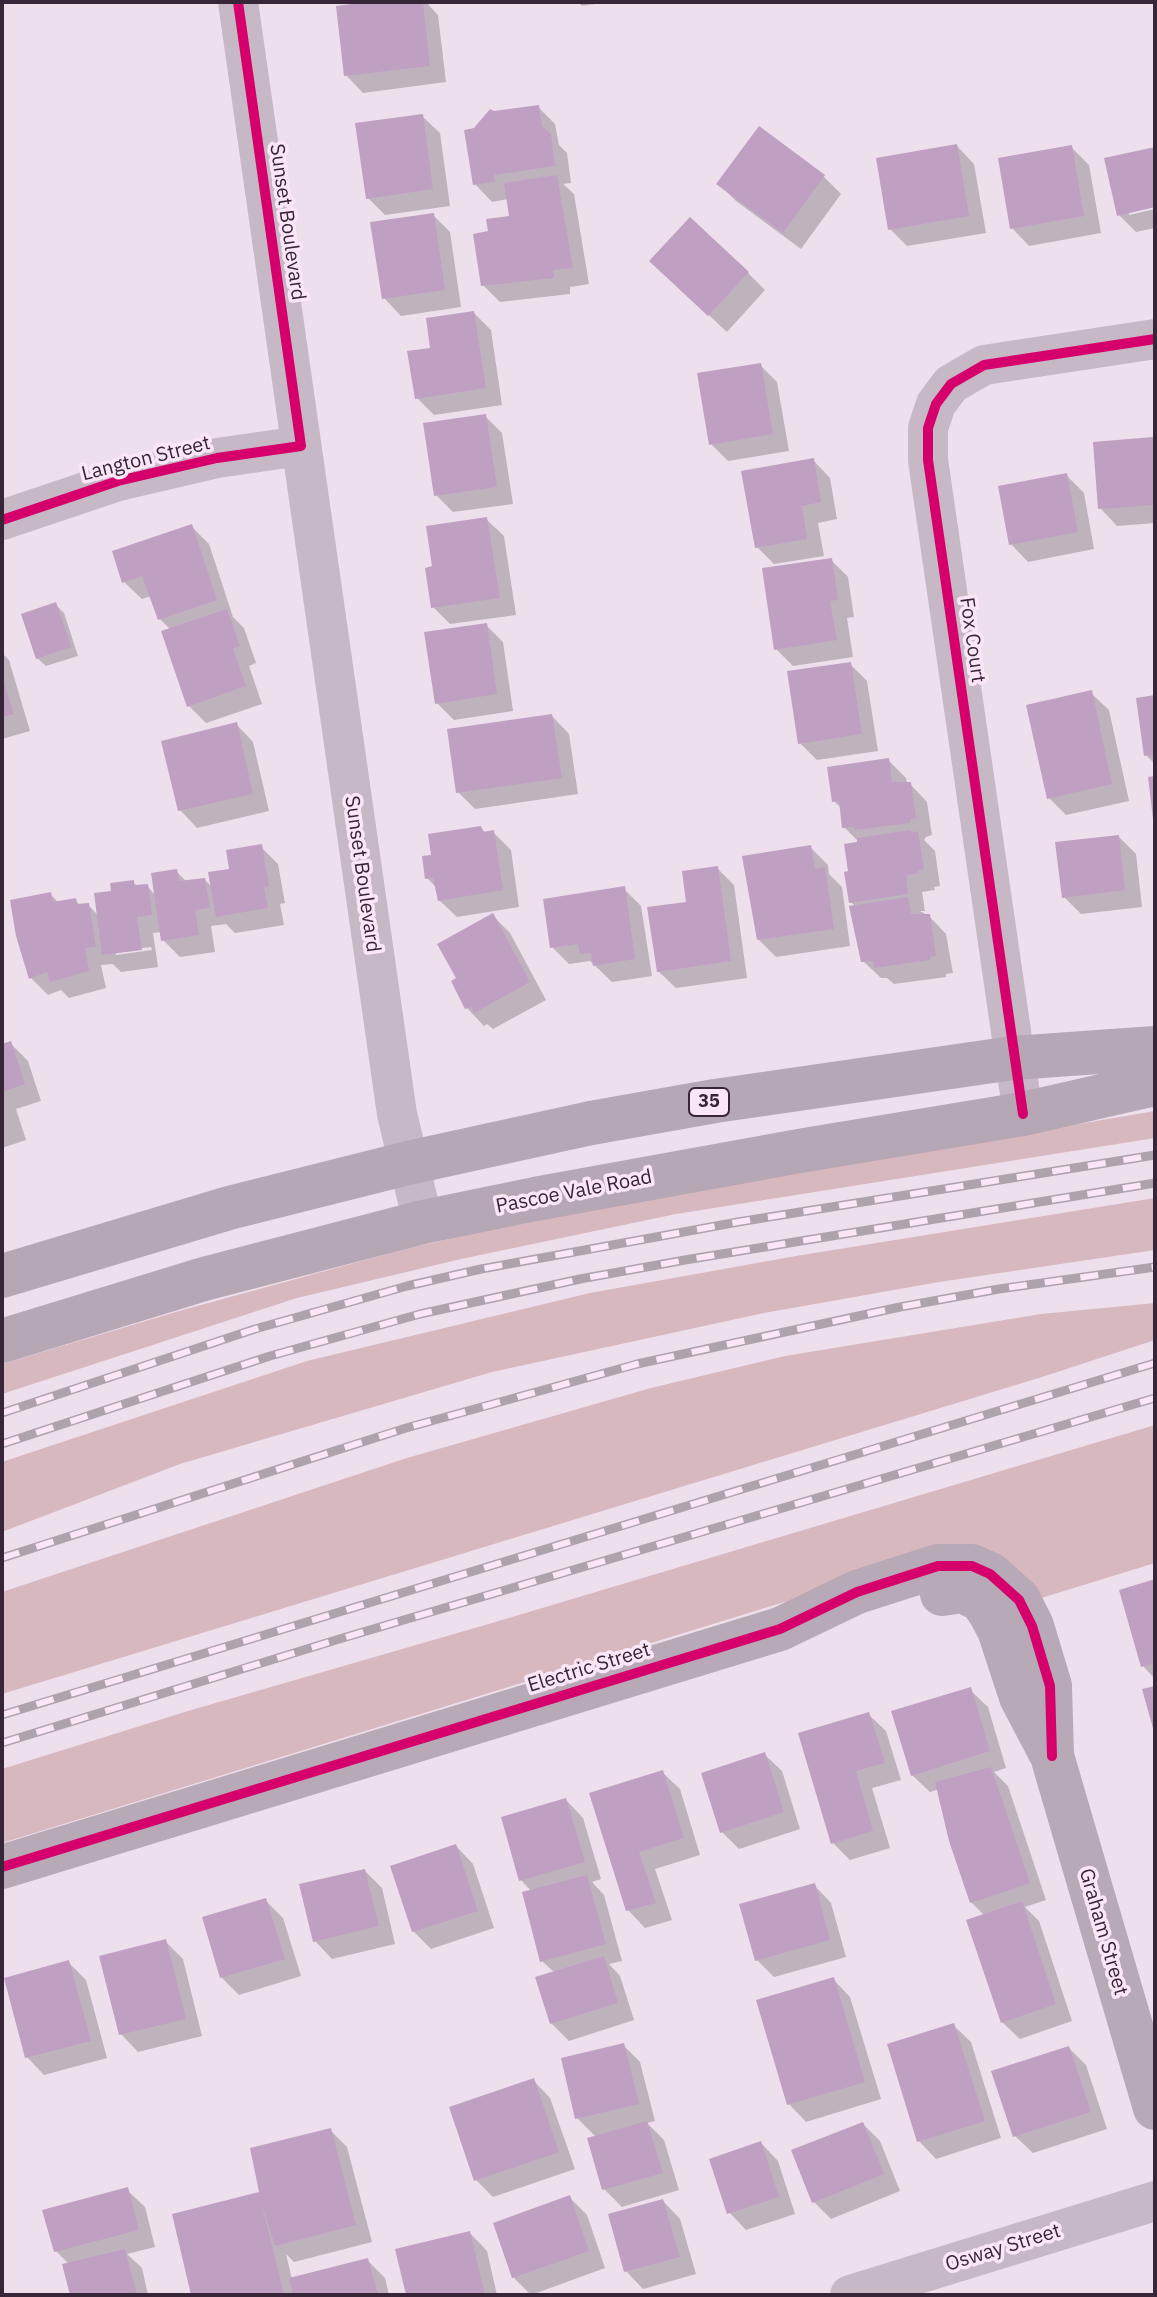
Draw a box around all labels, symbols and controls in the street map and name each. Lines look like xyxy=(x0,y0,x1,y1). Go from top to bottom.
street label: Sunset Boulevard xyxy=(264,142,310,302)
street label: Langton Street xyxy=(79,431,213,487)
street label: Fox Court xyxy=(954,596,990,684)
street label: Sunset Boulevard xyxy=(339,794,385,954)
road number: 35 xyxy=(689,1088,729,1116)
street label: Pascoe Vale Road xyxy=(494,1165,654,1219)
street label: Electric Street xyxy=(525,1638,653,1698)
street label: Graham Street xyxy=(1073,1866,1133,1998)
street label: Osway Street xyxy=(943,2219,1063,2277)

